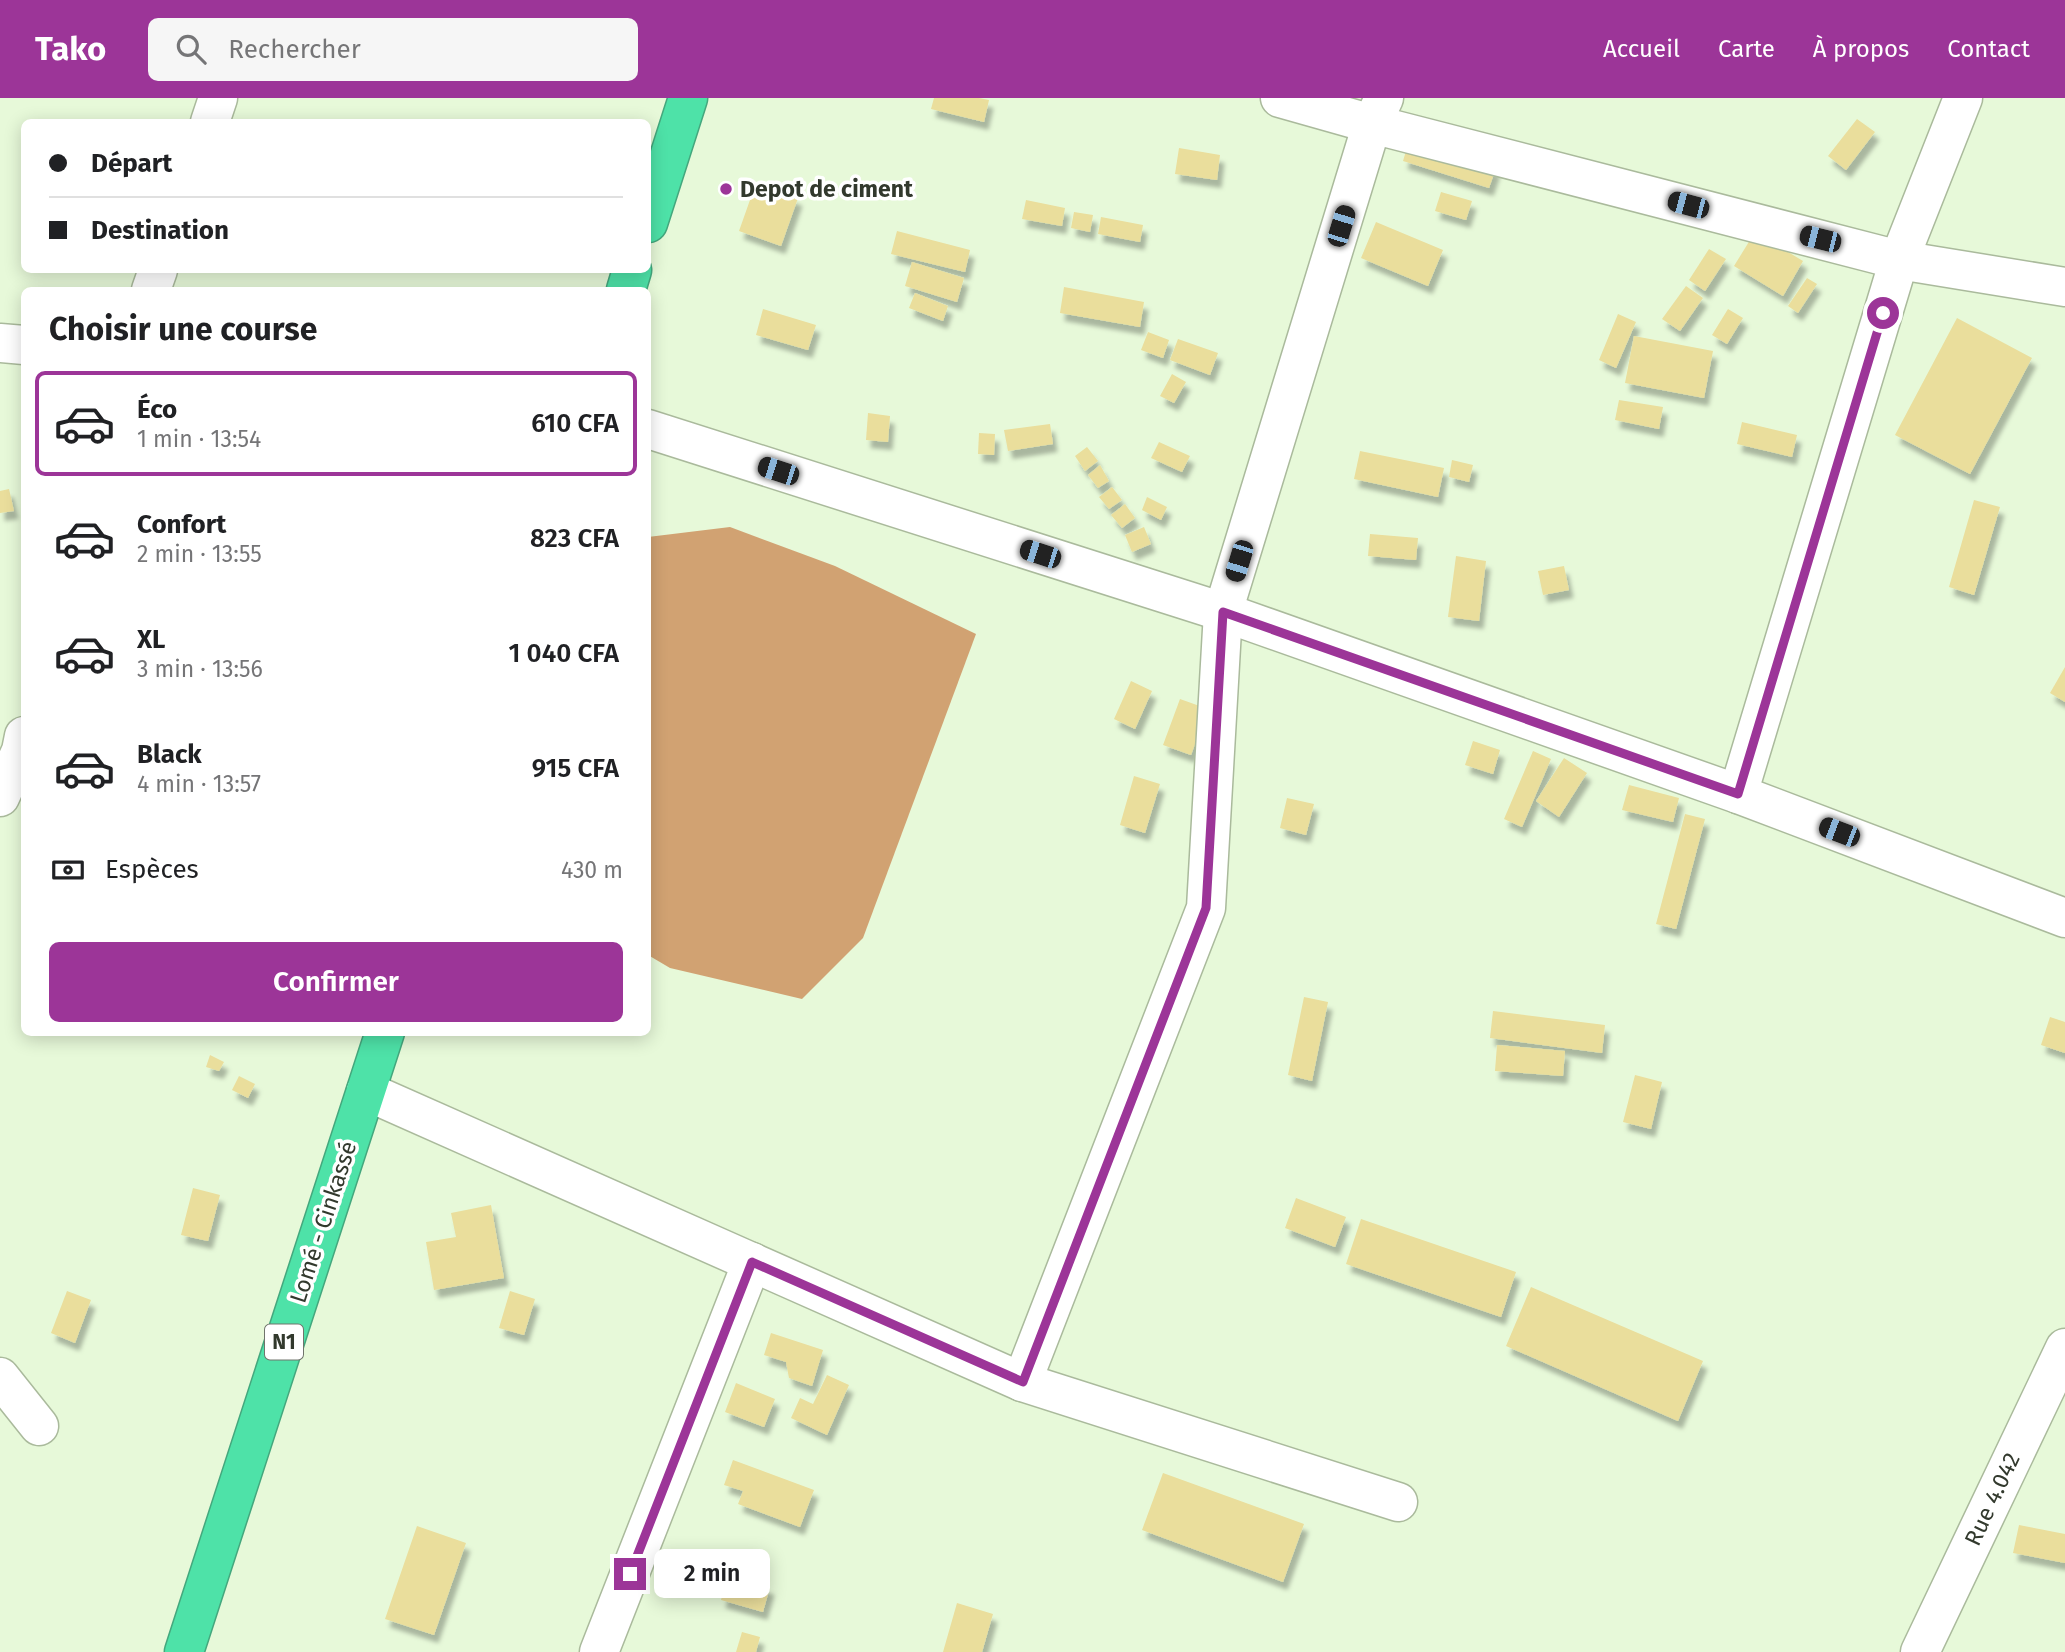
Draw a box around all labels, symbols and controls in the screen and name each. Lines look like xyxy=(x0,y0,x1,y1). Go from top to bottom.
search box xyxy=(148,18,638,81)
text: Tako xyxy=(35,29,106,69)
icon: search xyxy=(172,30,210,68)
text: Rechercher xyxy=(228,34,361,65)
text: Accueil xyxy=(1603,35,1680,63)
text: Carte xyxy=(1718,35,1775,63)
text: À propos xyxy=(1813,35,1909,63)
text: Contact xyxy=(1947,35,2030,63)
text: Départ xyxy=(91,148,172,179)
place label: Depot de ciment xyxy=(740,175,914,203)
marker: Depot de ciment xyxy=(718,181,734,197)
car xyxy=(1665,189,1712,221)
car xyxy=(1325,203,1358,249)
text: Destination xyxy=(91,215,229,246)
car xyxy=(1798,224,1843,254)
route start xyxy=(1867,297,1899,329)
text: Choisir une course xyxy=(49,310,317,348)
icon: car xyxy=(53,392,116,455)
text: Éco xyxy=(137,394,177,425)
text: 610 CFA xyxy=(531,408,619,439)
text: 1 min · 13:54 xyxy=(137,425,261,453)
car xyxy=(755,455,802,487)
icon: car xyxy=(53,507,116,570)
text: Confort xyxy=(137,509,226,540)
text: 823 CFA xyxy=(530,523,619,554)
car xyxy=(1017,538,1064,570)
car xyxy=(1223,538,1256,584)
text: 2 min · 13:55 xyxy=(137,540,262,568)
icon: car xyxy=(53,622,116,685)
text: XL xyxy=(137,624,165,655)
text: 1 040 CFA xyxy=(508,638,619,669)
text: 3 min · 13:56 xyxy=(137,655,263,683)
icon: car xyxy=(53,737,116,800)
text: Black xyxy=(137,739,202,770)
text: 915 CFA xyxy=(532,753,619,784)
text: 4 min · 13:57 xyxy=(137,770,261,798)
car xyxy=(1816,815,1863,849)
icon: cash xyxy=(49,851,87,889)
text: Espèces xyxy=(105,854,199,885)
text: 430 m xyxy=(561,856,623,884)
button: Confirmer xyxy=(49,942,623,1022)
street label: Lomé - Cinkassé xyxy=(284,1138,362,1306)
road number: N1 xyxy=(265,1324,303,1360)
street label: Rue 4.042 xyxy=(1958,1448,2026,1550)
callout: 2 min xyxy=(654,1550,770,1598)
route end xyxy=(614,1558,646,1590)
text: 2 min xyxy=(684,1559,740,1587)

